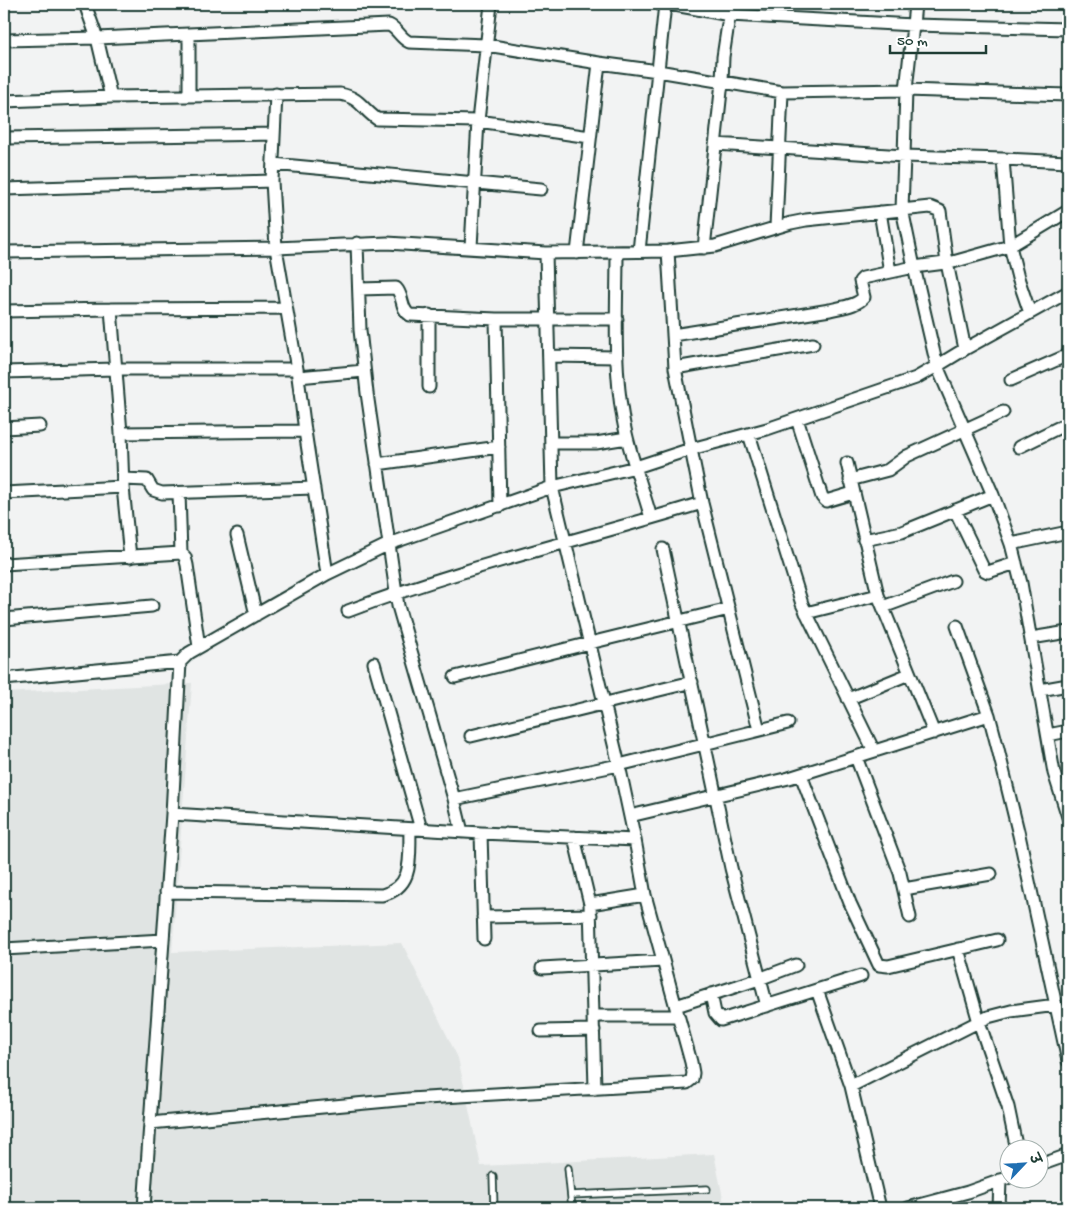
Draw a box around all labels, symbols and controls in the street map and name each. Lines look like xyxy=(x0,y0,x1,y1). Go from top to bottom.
scale bar xyxy=(890,22,986,54)
text: 50 m xyxy=(897,33,928,51)
north arrow xyxy=(1000,1140,1050,1190)
text: उ xyxy=(1023,1150,1044,1169)

